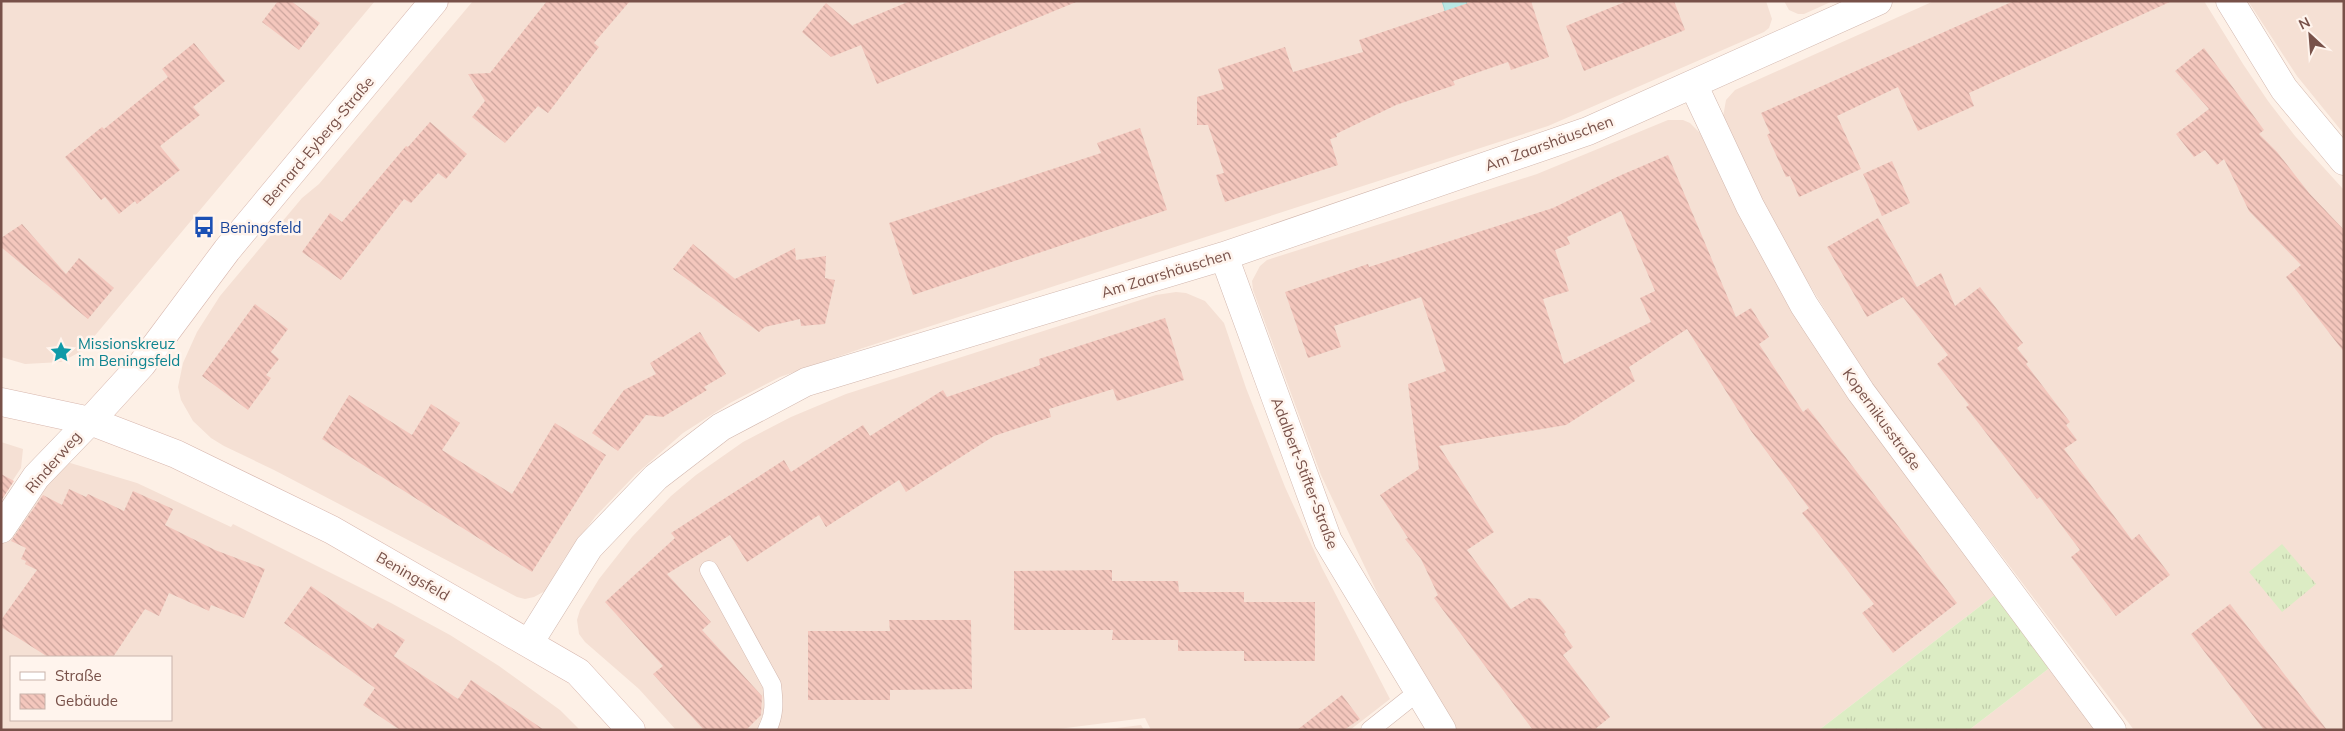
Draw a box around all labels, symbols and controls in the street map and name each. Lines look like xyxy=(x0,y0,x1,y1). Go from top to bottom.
north arrow xyxy=(2285,10,2335,60)
text: N xyxy=(2296,13,2313,34)
street label: Bernard-Eyberg-Straße xyxy=(258,72,378,210)
street label: Am Zaarshäuschen xyxy=(1482,111,1616,175)
bus stop icon: Beningsfeld xyxy=(191,214,217,240)
place label: Beningsfeld xyxy=(220,218,302,237)
street label: Am Zaarshäuschen xyxy=(1099,244,1233,302)
place label: Missionskreuz im Beningsfeld xyxy=(78,334,180,370)
place icon: Missionskreuz im Beningsfeld xyxy=(48,339,74,365)
street label: Kopernikusstraße xyxy=(1839,364,1925,474)
street label: Adalbert-Stifter-Straße xyxy=(1267,395,1343,551)
street label: Rinderweg xyxy=(21,427,85,497)
street label: Beningsfeld xyxy=(373,547,453,605)
legend xyxy=(10,656,172,721)
text: Straße xyxy=(55,666,102,685)
text: Gebäude xyxy=(55,691,118,710)

